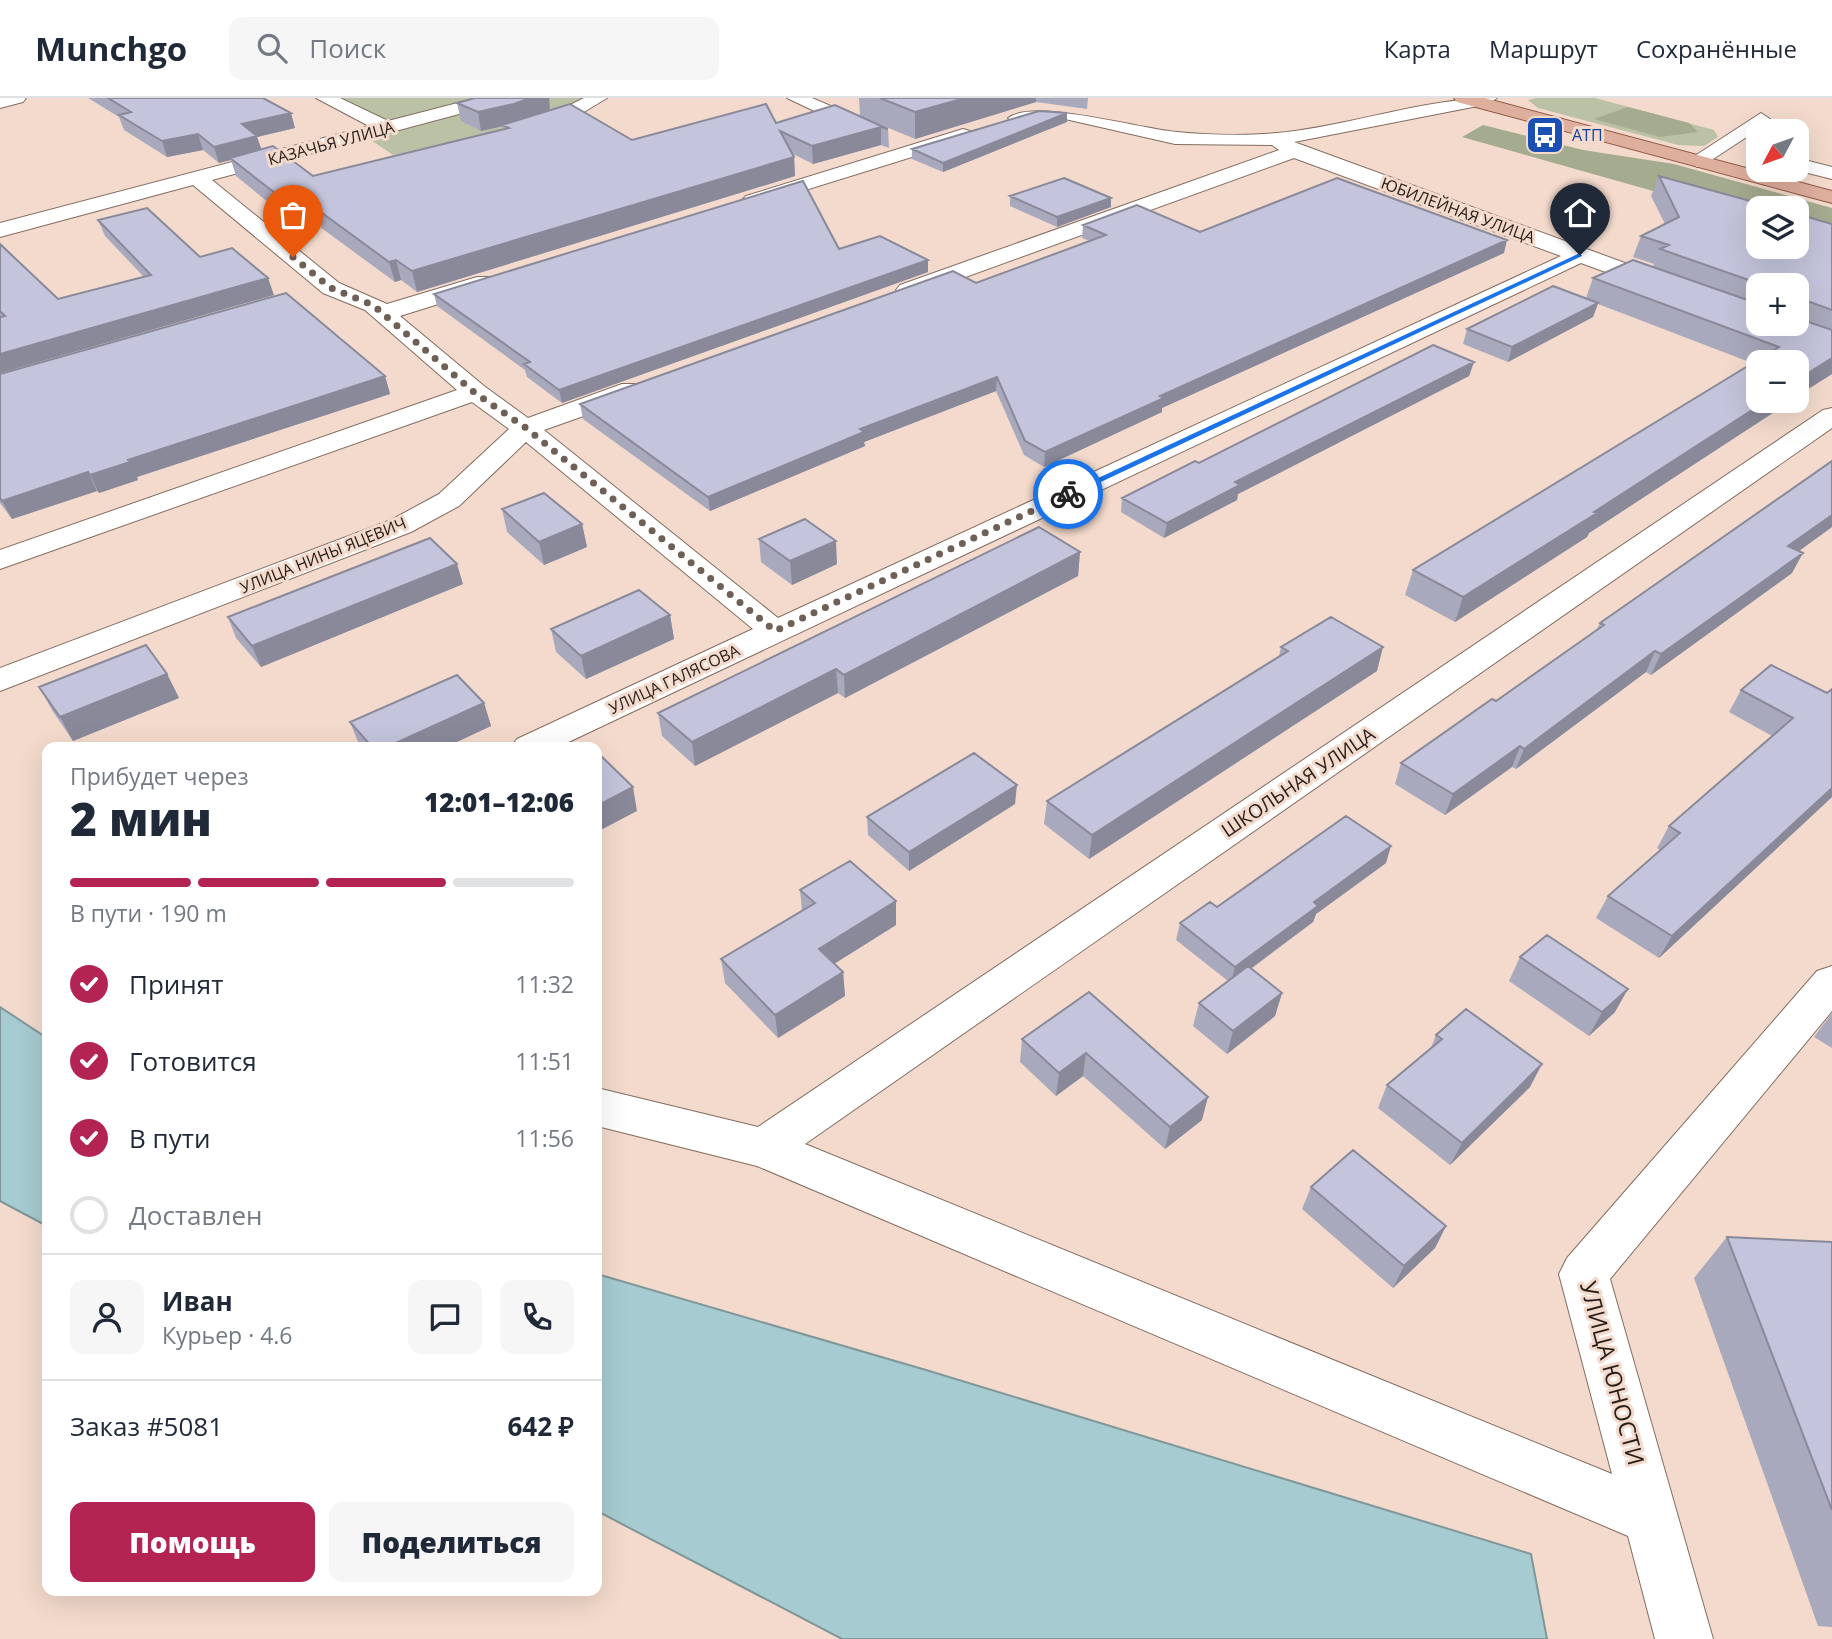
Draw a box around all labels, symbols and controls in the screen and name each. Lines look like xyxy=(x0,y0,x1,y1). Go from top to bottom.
search box xyxy=(229,17,719,80)
text: Munchgo xyxy=(35,26,187,71)
icon: search xyxy=(253,29,291,67)
text: Поиск xyxy=(309,30,386,66)
text: Карта xyxy=(1384,32,1451,65)
text: Маршрут xyxy=(1489,32,1598,65)
text: Сохранённые xyxy=(1636,32,1797,65)
bus stop icon: АТП xyxy=(1524,114,1566,156)
street label: КАЗАЧЬЯ УЛИЦА xyxy=(265,115,398,170)
north arrow xyxy=(1746,119,1810,182)
map controls xyxy=(1746,119,1809,413)
place label: АТП xyxy=(1572,124,1603,146)
street label: ЮБИЛЕЙНАЯ УЛИЦА xyxy=(1378,172,1539,248)
pin xyxy=(1550,183,1610,255)
pin xyxy=(263,185,323,257)
icon: home xyxy=(1561,194,1599,232)
icon: bag xyxy=(274,196,312,234)
button: layers xyxy=(1746,196,1809,259)
button: + xyxy=(1746,273,1809,336)
button: − xyxy=(1746,350,1809,413)
courier xyxy=(1033,459,1103,529)
icon: bike xyxy=(1049,475,1087,513)
street label: УЛИЦА НИНЫ ЯЦЕВИЧ xyxy=(237,512,409,598)
street label: УЛИЦА ГАЛЯСОВА xyxy=(605,639,744,719)
street label: ШКОЛЬНАЯ УЛИЦА xyxy=(1216,721,1380,843)
text: Прибудет через xyxy=(70,760,249,792)
text: 12:01–12:06 xyxy=(424,784,574,820)
text: 2 мин xyxy=(70,787,212,849)
text: В пути · 190 m xyxy=(70,897,227,929)
icon: check xyxy=(70,965,108,1003)
text: Принят xyxy=(129,966,223,1002)
text: 11:32 xyxy=(515,968,574,1000)
icon: check xyxy=(70,1042,108,1080)
text: Готовится xyxy=(129,1043,257,1079)
text: 11:51 xyxy=(515,1045,574,1077)
icon: check xyxy=(70,1119,108,1157)
text: В пути xyxy=(129,1120,210,1156)
text: 11:56 xyxy=(515,1122,574,1154)
text: Доставлен xyxy=(129,1197,262,1233)
street label: УЛИЦА ЮНОСТИ xyxy=(1573,1278,1653,1468)
button: person xyxy=(70,1280,144,1354)
button: chat xyxy=(408,1280,482,1354)
button: phone xyxy=(500,1280,574,1354)
text: Иван xyxy=(162,1283,233,1319)
text: Курьер · 4.6 xyxy=(162,1319,293,1351)
text: Заказ #5081 xyxy=(70,1408,223,1444)
text: 642 ₽ xyxy=(508,1408,574,1444)
button: Помощь xyxy=(70,1502,315,1582)
button: Поделиться xyxy=(329,1502,574,1582)

